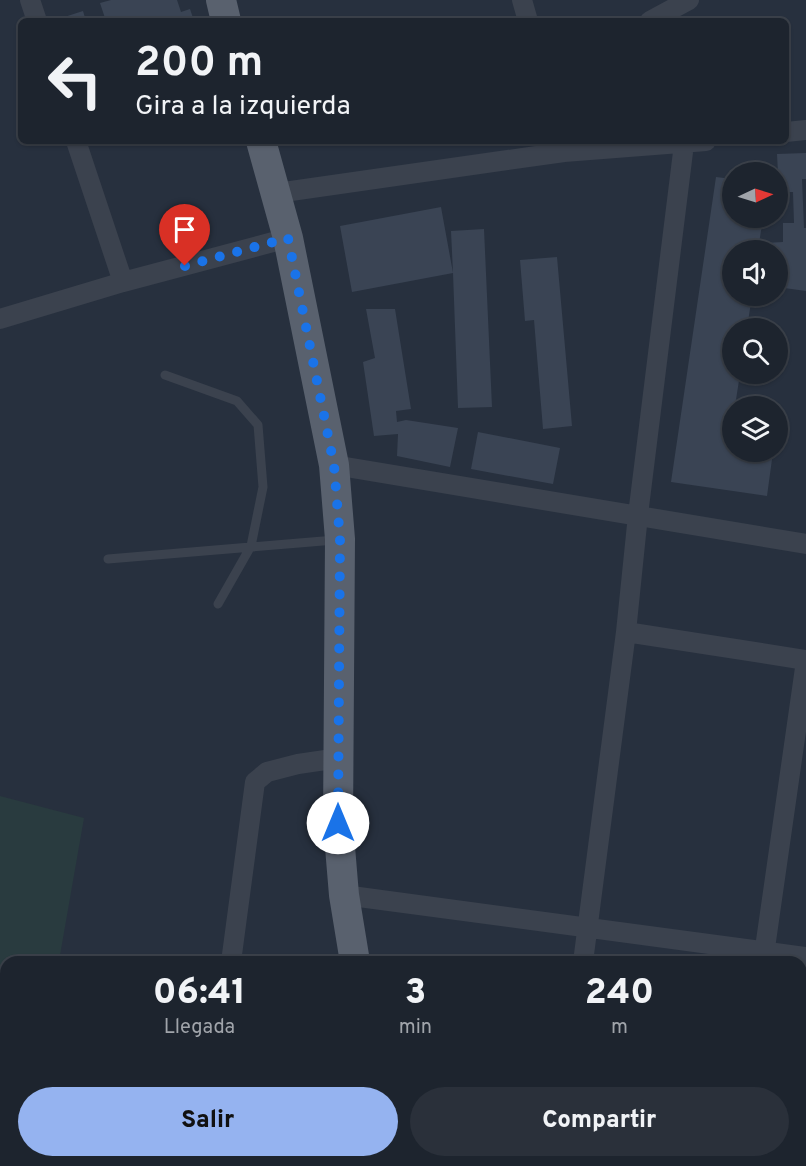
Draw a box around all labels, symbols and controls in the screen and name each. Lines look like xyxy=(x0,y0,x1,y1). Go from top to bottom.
text: 200 m xyxy=(135,38,263,91)
icon: left xyxy=(36,42,114,120)
text: Gira a la izquierda xyxy=(135,90,351,124)
north arrow xyxy=(722,162,788,228)
map controls xyxy=(722,162,788,462)
pin xyxy=(159,204,210,266)
icon: arrive xyxy=(168,213,201,246)
button: sound xyxy=(722,240,788,306)
button: search xyxy=(722,318,788,384)
button: layers xyxy=(722,396,788,462)
position arrow xyxy=(306,791,370,855)
text: 06:41 xyxy=(153,971,246,1017)
text: 3 xyxy=(405,971,426,1017)
text: 240 xyxy=(585,971,654,1017)
text: Llegada xyxy=(164,1015,235,1041)
text: min xyxy=(399,1015,432,1041)
text: m xyxy=(611,1015,628,1041)
button: Salir xyxy=(18,1087,398,1156)
button: Compartir xyxy=(410,1087,789,1156)

